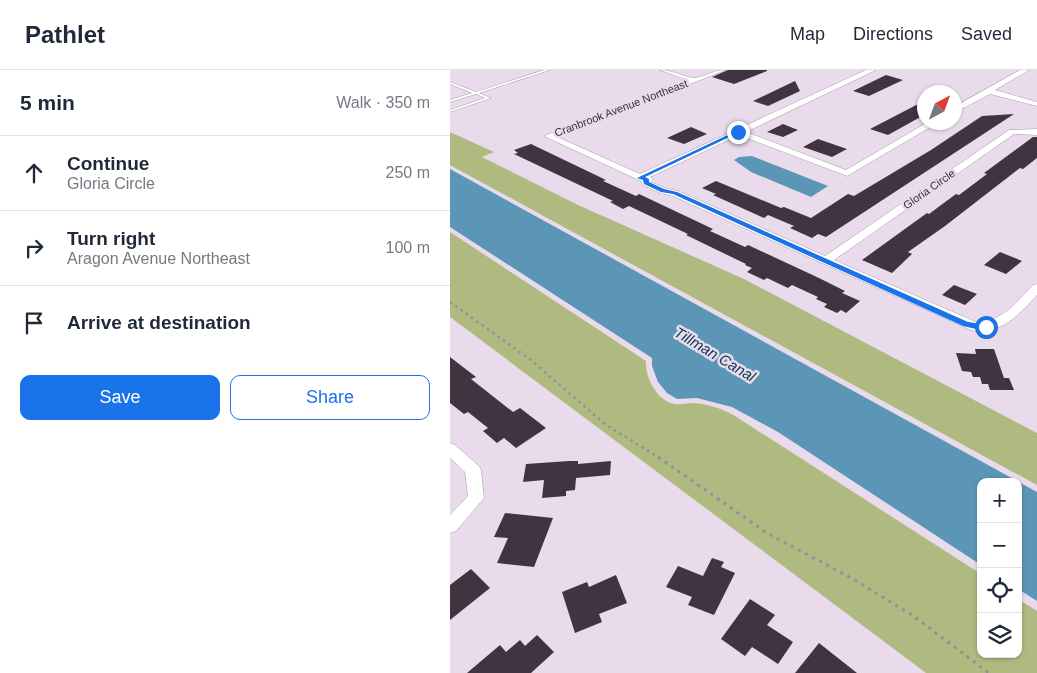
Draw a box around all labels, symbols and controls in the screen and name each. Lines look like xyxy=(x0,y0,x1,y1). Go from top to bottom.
text: Pathlet xyxy=(25,21,105,48)
text: Map xyxy=(790,24,825,44)
text: Directions xyxy=(853,24,933,44)
text: Saved xyxy=(961,24,1012,44)
street label: Cranbrook Avenue Northeast xyxy=(553,77,689,139)
north arrow xyxy=(917,85,962,130)
text: 5 min xyxy=(20,91,75,114)
text: Walk · 350 m xyxy=(336,94,430,111)
route end xyxy=(727,121,750,144)
text: Continue xyxy=(67,153,149,174)
icon: ahead xyxy=(20,159,48,187)
text: 250 m xyxy=(386,164,430,181)
street label: Gloria Circle xyxy=(901,167,957,211)
text: Gloria Circle xyxy=(67,175,155,192)
text: Turn right xyxy=(67,228,155,249)
icon: right xyxy=(20,234,48,262)
text: 100 m xyxy=(386,239,430,256)
text: Aragon Avenue Northeast xyxy=(67,250,250,267)
icon: arrive xyxy=(20,309,48,337)
text: Arrive at destination xyxy=(67,312,251,333)
route start xyxy=(975,316,998,339)
water label: Tillman Canal xyxy=(671,323,759,385)
button: Save xyxy=(20,375,220,420)
button: Share xyxy=(230,375,430,420)
map controls xyxy=(977,478,1022,658)
button: + xyxy=(977,478,1022,523)
button: − xyxy=(977,523,1022,568)
button: locate xyxy=(977,568,1022,613)
button: layers xyxy=(977,613,1022,658)

